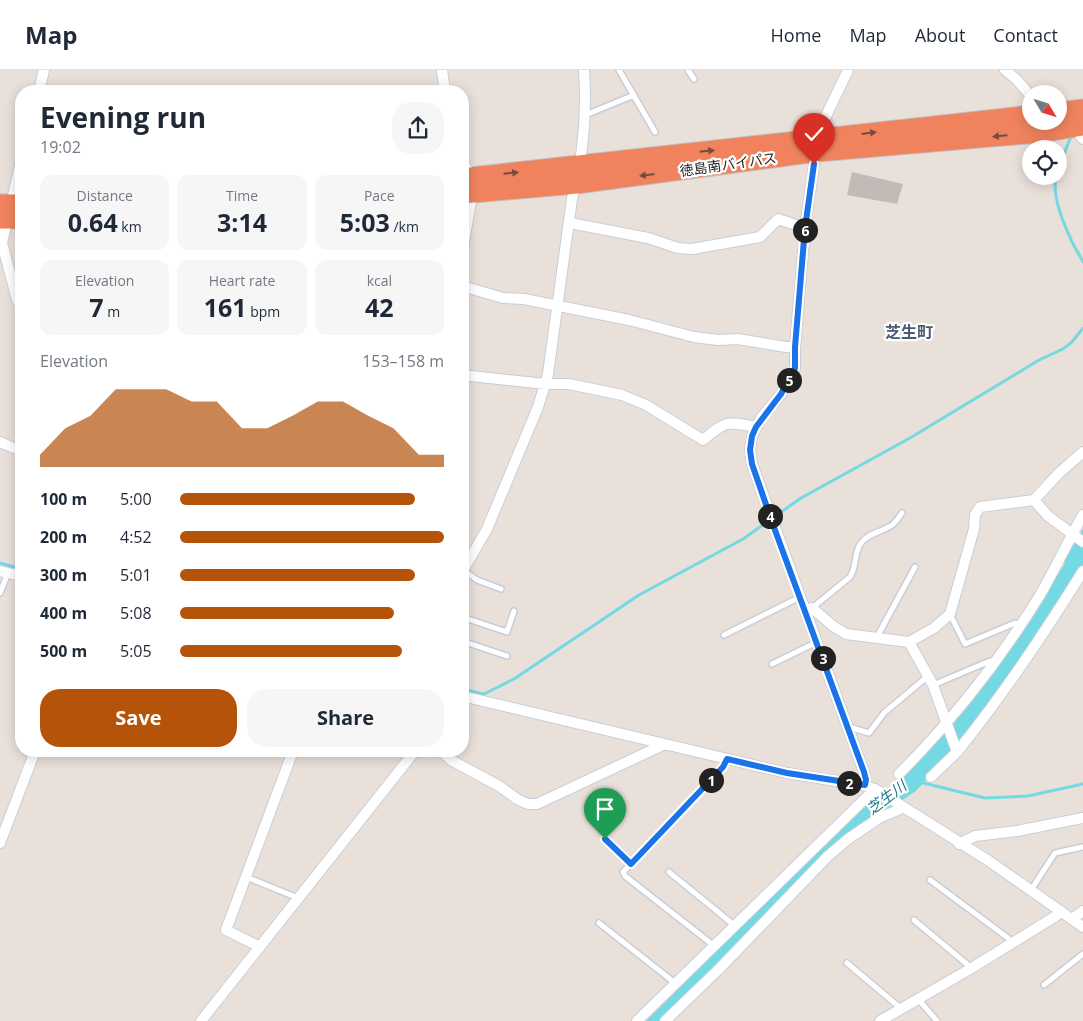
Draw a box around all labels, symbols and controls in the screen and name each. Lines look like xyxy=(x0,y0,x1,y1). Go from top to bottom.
text: Map xyxy=(25,18,77,51)
text: Home xyxy=(771,23,821,47)
text: Map xyxy=(849,23,887,47)
text: About xyxy=(915,23,965,47)
text: Contact xyxy=(993,23,1058,47)
north arrow xyxy=(1022,85,1068,130)
map controls xyxy=(1022,85,1067,185)
text: Evening run xyxy=(40,98,206,136)
button: share xyxy=(392,102,444,154)
pin xyxy=(793,113,835,164)
icon: check xyxy=(800,120,828,148)
one-way arrow xyxy=(861,129,877,137)
one-way arrow xyxy=(992,132,1008,140)
text: 19:02 xyxy=(40,136,81,158)
button: locate xyxy=(1022,140,1067,185)
one-way arrow xyxy=(700,147,716,155)
street label: 徳島南バイパス xyxy=(678,148,778,180)
one-way arrow xyxy=(503,169,519,177)
one-way arrow xyxy=(639,171,655,179)
text: Distance xyxy=(77,186,133,205)
text: Time xyxy=(226,186,258,205)
text: Pace xyxy=(364,186,395,205)
text: 0.64 xyxy=(68,205,118,239)
text: 3:14 xyxy=(217,205,267,239)
text: 5:03 xyxy=(340,205,390,239)
text: km xyxy=(118,217,142,236)
text: /km xyxy=(390,217,419,236)
pin: 6 xyxy=(792,218,818,242)
text: 6 xyxy=(801,221,810,240)
text: Elevation xyxy=(75,271,134,290)
text: Heart rate xyxy=(209,271,275,290)
text: kcal xyxy=(367,271,392,290)
text: 7 xyxy=(89,290,104,324)
text: 161 xyxy=(204,290,247,324)
text: 42 xyxy=(365,290,394,324)
text: m xyxy=(104,302,120,321)
text: bpm xyxy=(247,302,280,321)
district label: 芝生町 xyxy=(885,321,933,343)
text: Elevation xyxy=(40,350,108,372)
text: 153–158 m xyxy=(362,350,444,372)
pin: 5 xyxy=(776,368,802,392)
text: 5 xyxy=(785,371,794,390)
text: 100 m xyxy=(40,488,87,510)
text: 5:00 xyxy=(120,488,152,510)
pin: 4 xyxy=(758,504,782,528)
text: 4 xyxy=(766,507,775,526)
text: 200 m xyxy=(40,526,87,548)
text: 4:52 xyxy=(120,526,152,548)
text: 300 m xyxy=(40,564,87,586)
text: 5:01 xyxy=(120,564,152,586)
text: 400 m xyxy=(40,602,87,624)
text: 5:08 xyxy=(120,602,152,624)
text: 500 m xyxy=(40,640,87,662)
text: 5:05 xyxy=(120,640,152,662)
pin: 3 xyxy=(810,646,836,670)
text: 3 xyxy=(819,649,828,668)
button: Save xyxy=(40,689,237,747)
button: Share xyxy=(247,689,444,747)
pin: 1 xyxy=(698,768,724,792)
pin: 2 xyxy=(836,770,862,796)
text: 1 xyxy=(707,771,716,790)
text: 2 xyxy=(845,774,854,793)
water label: 芝生川 xyxy=(862,774,912,819)
pin xyxy=(584,788,626,839)
icon: arrive xyxy=(591,795,619,823)

